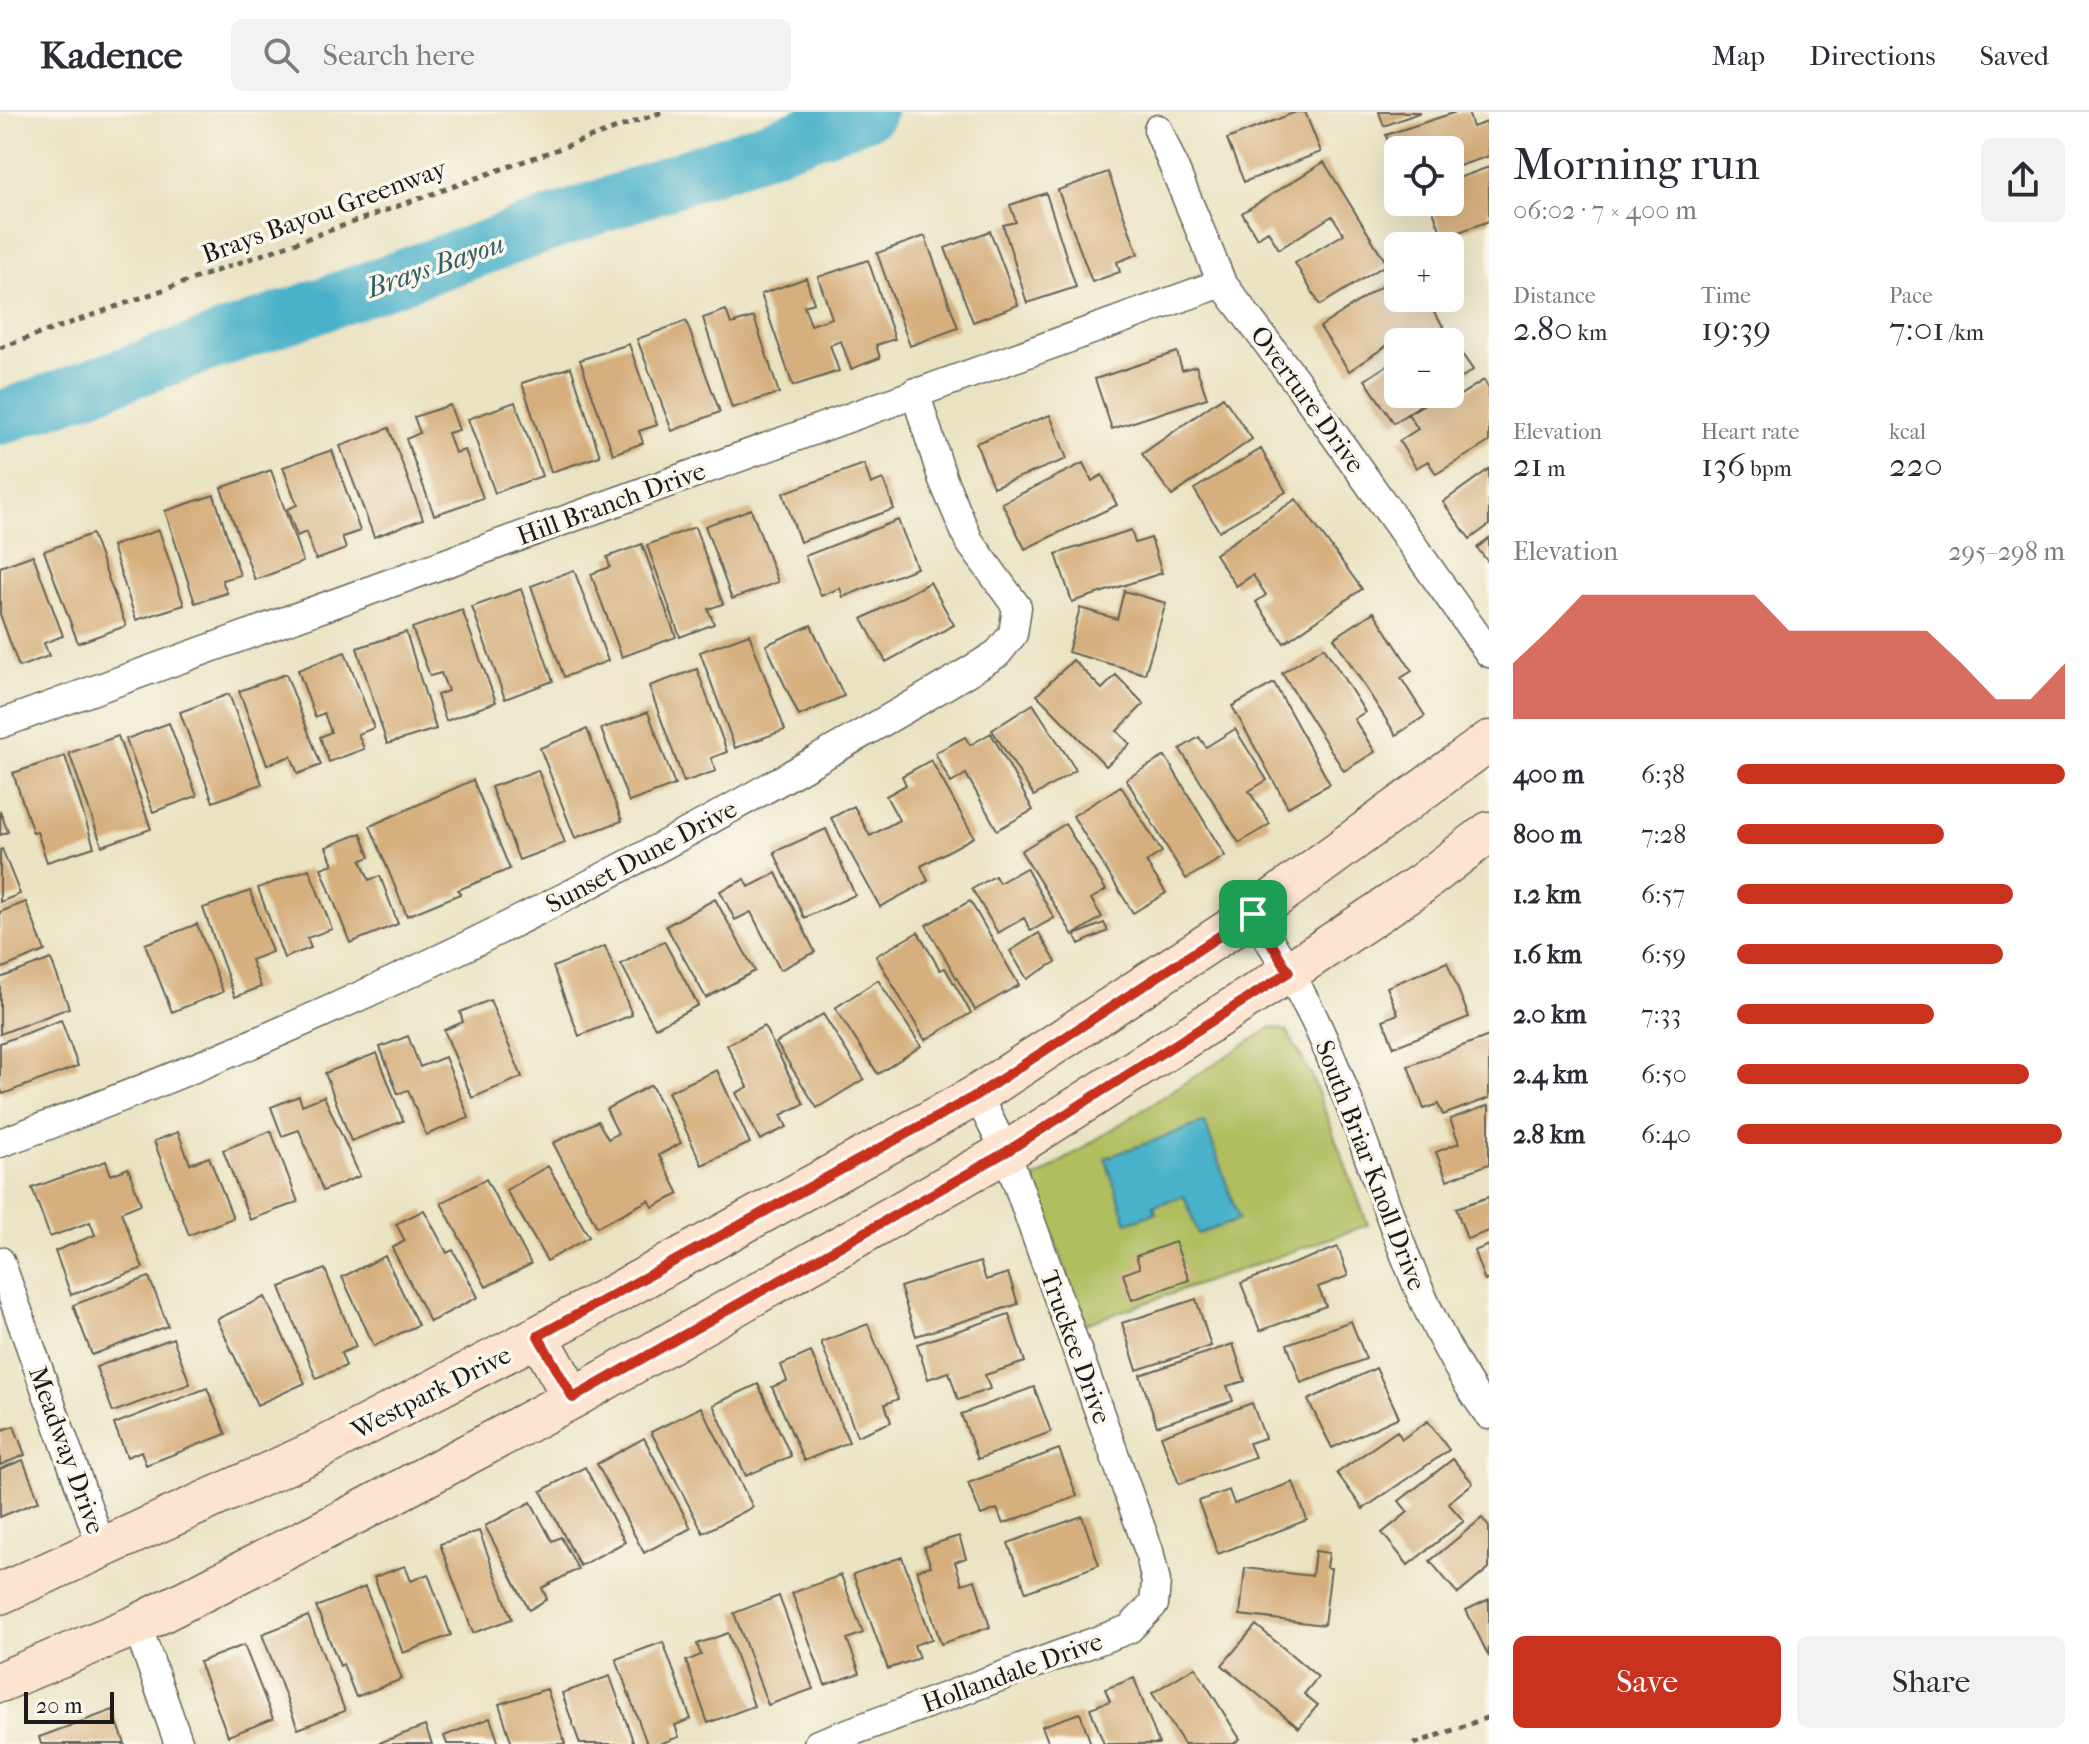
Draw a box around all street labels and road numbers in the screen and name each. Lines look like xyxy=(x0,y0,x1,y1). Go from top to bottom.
street label: Brays Bayou Greenway xyxy=(198,152,450,270)
street label: Overture Drive xyxy=(1244,320,1371,479)
street label: Hill Branch Drive xyxy=(513,455,710,552)
street label: Sunset Dune Drive xyxy=(540,793,742,920)
street label: South Briar Knoll Drive xyxy=(1309,1036,1433,1295)
street label: Truckee Drive xyxy=(1033,1266,1118,1428)
street label: Westpark Drive xyxy=(345,1339,516,1446)
street label: Meadway Drive xyxy=(22,1362,111,1538)
street label: Hollandale Drive xyxy=(918,1625,1107,1719)

